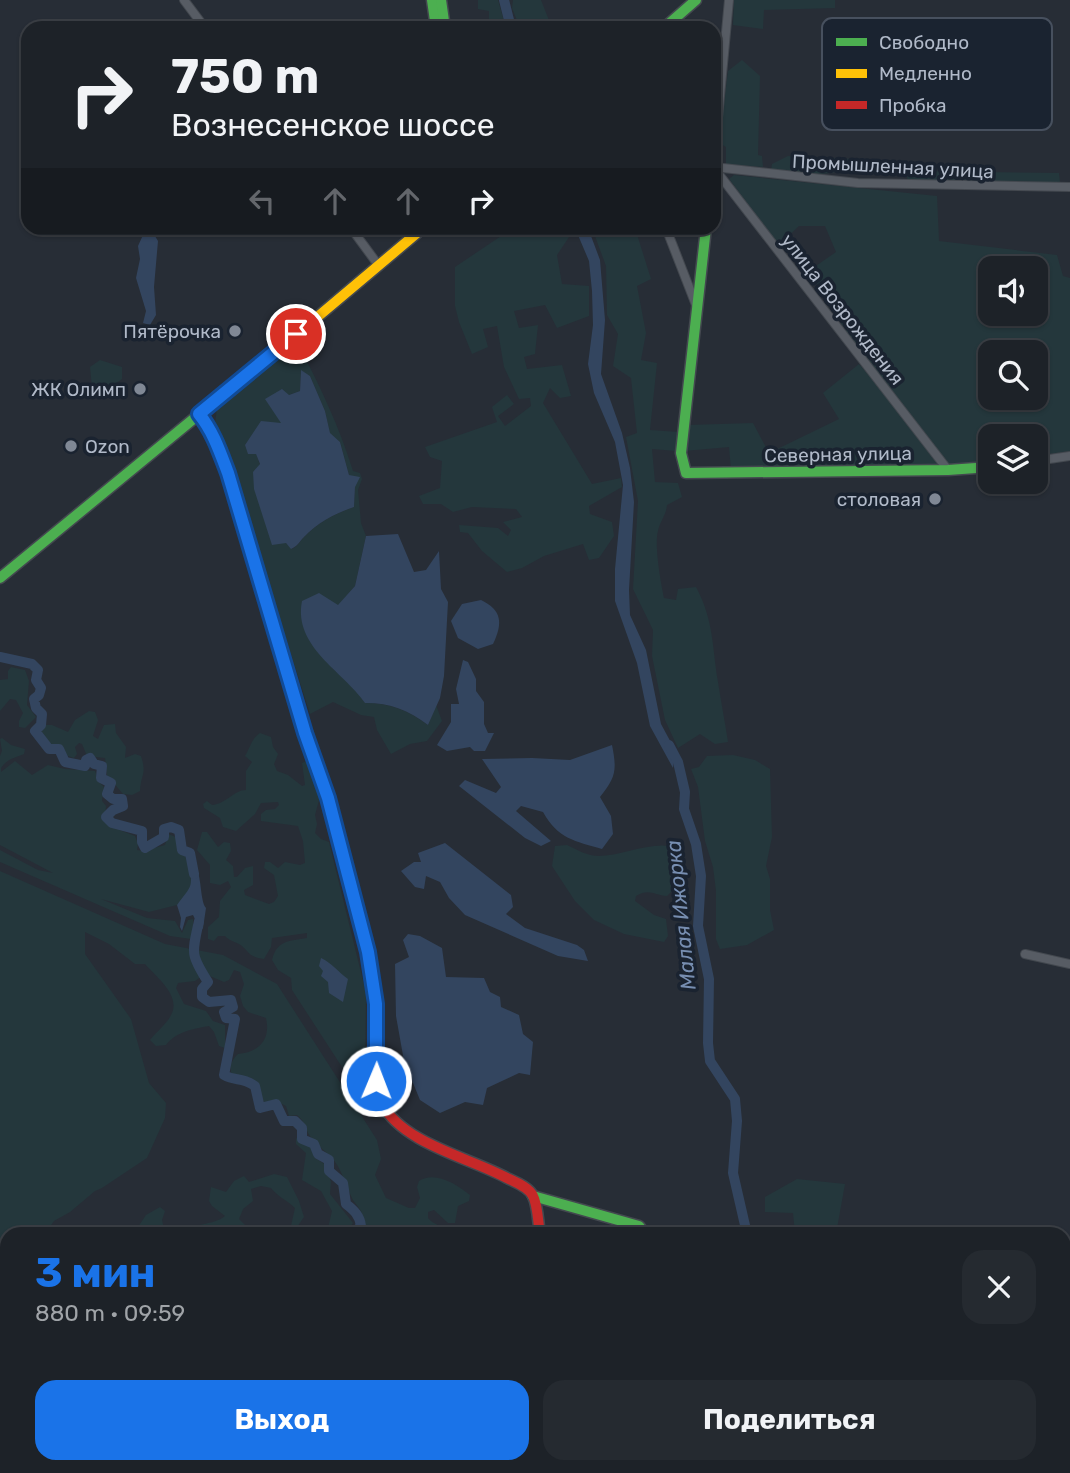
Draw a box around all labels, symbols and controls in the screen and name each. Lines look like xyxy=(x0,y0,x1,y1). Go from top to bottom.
legend xyxy=(822,18,1052,130)
text: Свободно xyxy=(879,31,969,54)
text: 750 m xyxy=(171,47,319,105)
icon: right xyxy=(56,49,147,140)
text: Медленно xyxy=(879,62,972,85)
text: Пробка xyxy=(879,94,947,117)
text: Вознесенское шоссе xyxy=(171,106,495,144)
street label: Промышленная улица xyxy=(791,150,994,183)
icon: left xyxy=(243,182,281,220)
icon: ahead xyxy=(316,182,354,220)
icon: ahead xyxy=(389,182,427,220)
icon: right xyxy=(462,182,500,220)
street label: улица Возрождения xyxy=(776,229,909,390)
map controls xyxy=(978,256,1048,494)
button: sound xyxy=(978,256,1048,326)
pin xyxy=(266,304,326,364)
icon: arrive xyxy=(277,315,315,353)
place label: Пятёрочка xyxy=(123,320,221,343)
marker: Пятёрочка xyxy=(227,323,243,339)
button: search xyxy=(978,340,1048,410)
place label: ЖК Олимп xyxy=(31,378,126,401)
marker: ЖК Олимп xyxy=(132,381,148,397)
button: layers xyxy=(978,424,1048,494)
place label: Ozon xyxy=(85,435,130,458)
marker: Ozon xyxy=(63,438,79,454)
street label: Северная улица xyxy=(764,442,912,467)
place label: столовая xyxy=(837,488,921,511)
marker: столовая xyxy=(927,491,943,507)
water label: Малая Ижорка xyxy=(660,839,701,991)
position arrow xyxy=(339,1044,413,1118)
text: 3 мин xyxy=(35,1248,156,1298)
button: close xyxy=(962,1250,1036,1324)
text: 880 m · 09:59 xyxy=(35,1299,185,1327)
button: Выход xyxy=(35,1380,529,1460)
button: Поделиться xyxy=(543,1380,1036,1460)

